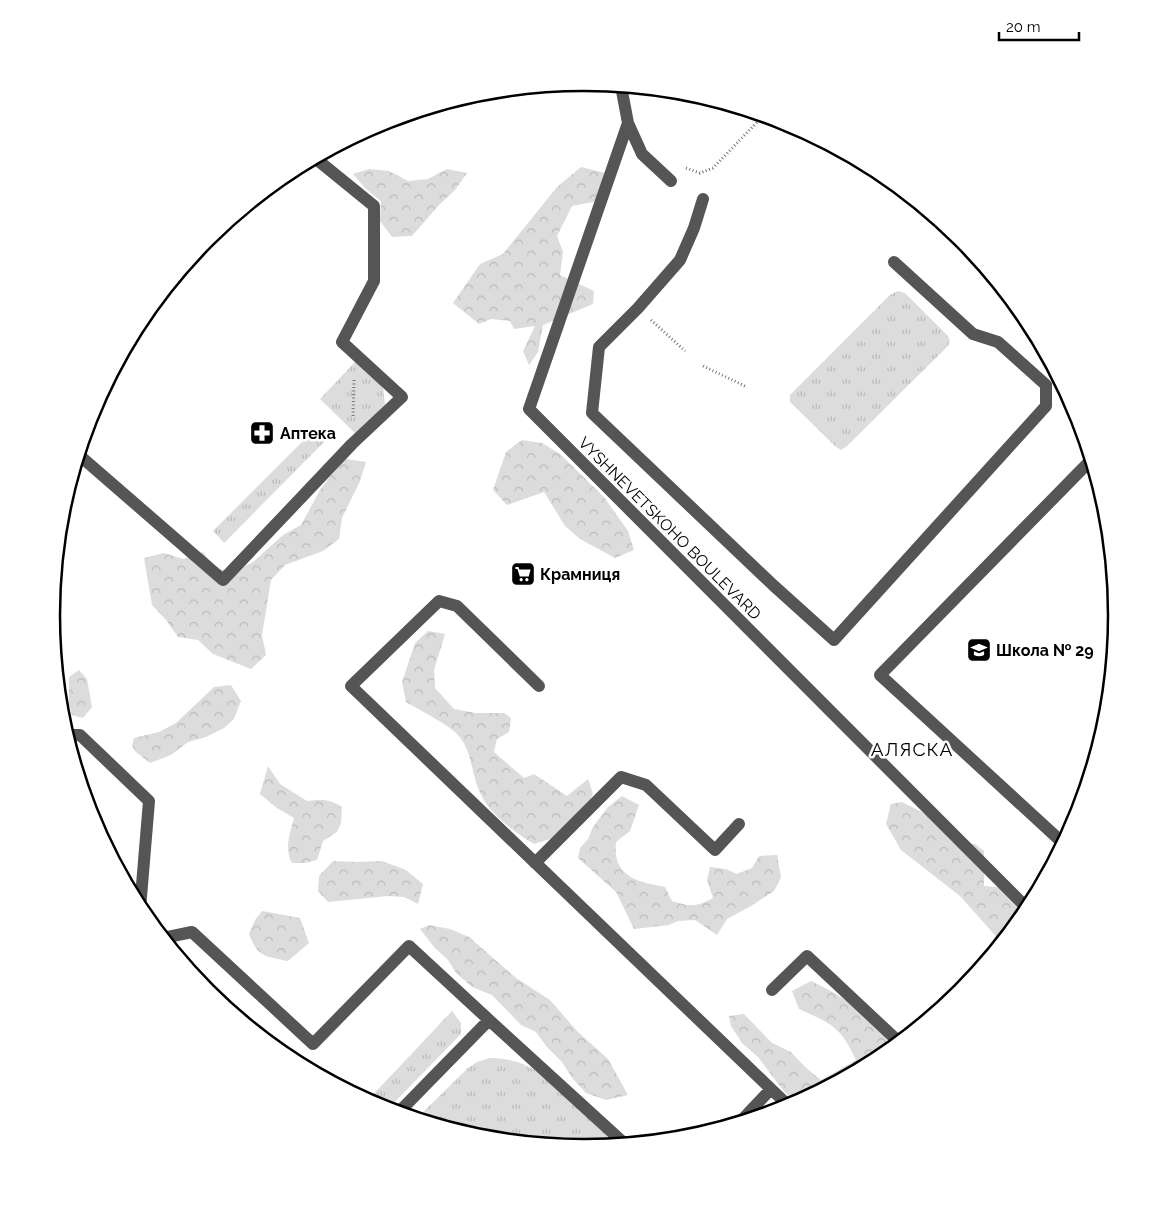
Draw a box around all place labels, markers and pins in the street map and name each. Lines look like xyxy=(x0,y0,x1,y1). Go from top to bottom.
pharmacy icon: Аптека xyxy=(249,420,275,446)
place label: Аптека xyxy=(280,424,336,443)
supermarket icon: Крамниця xyxy=(510,561,536,587)
place label: Крамниця xyxy=(540,565,620,584)
school or university icon: Школа № 29 xyxy=(966,637,992,663)
place label: Школа № 29 xyxy=(996,641,1094,660)

